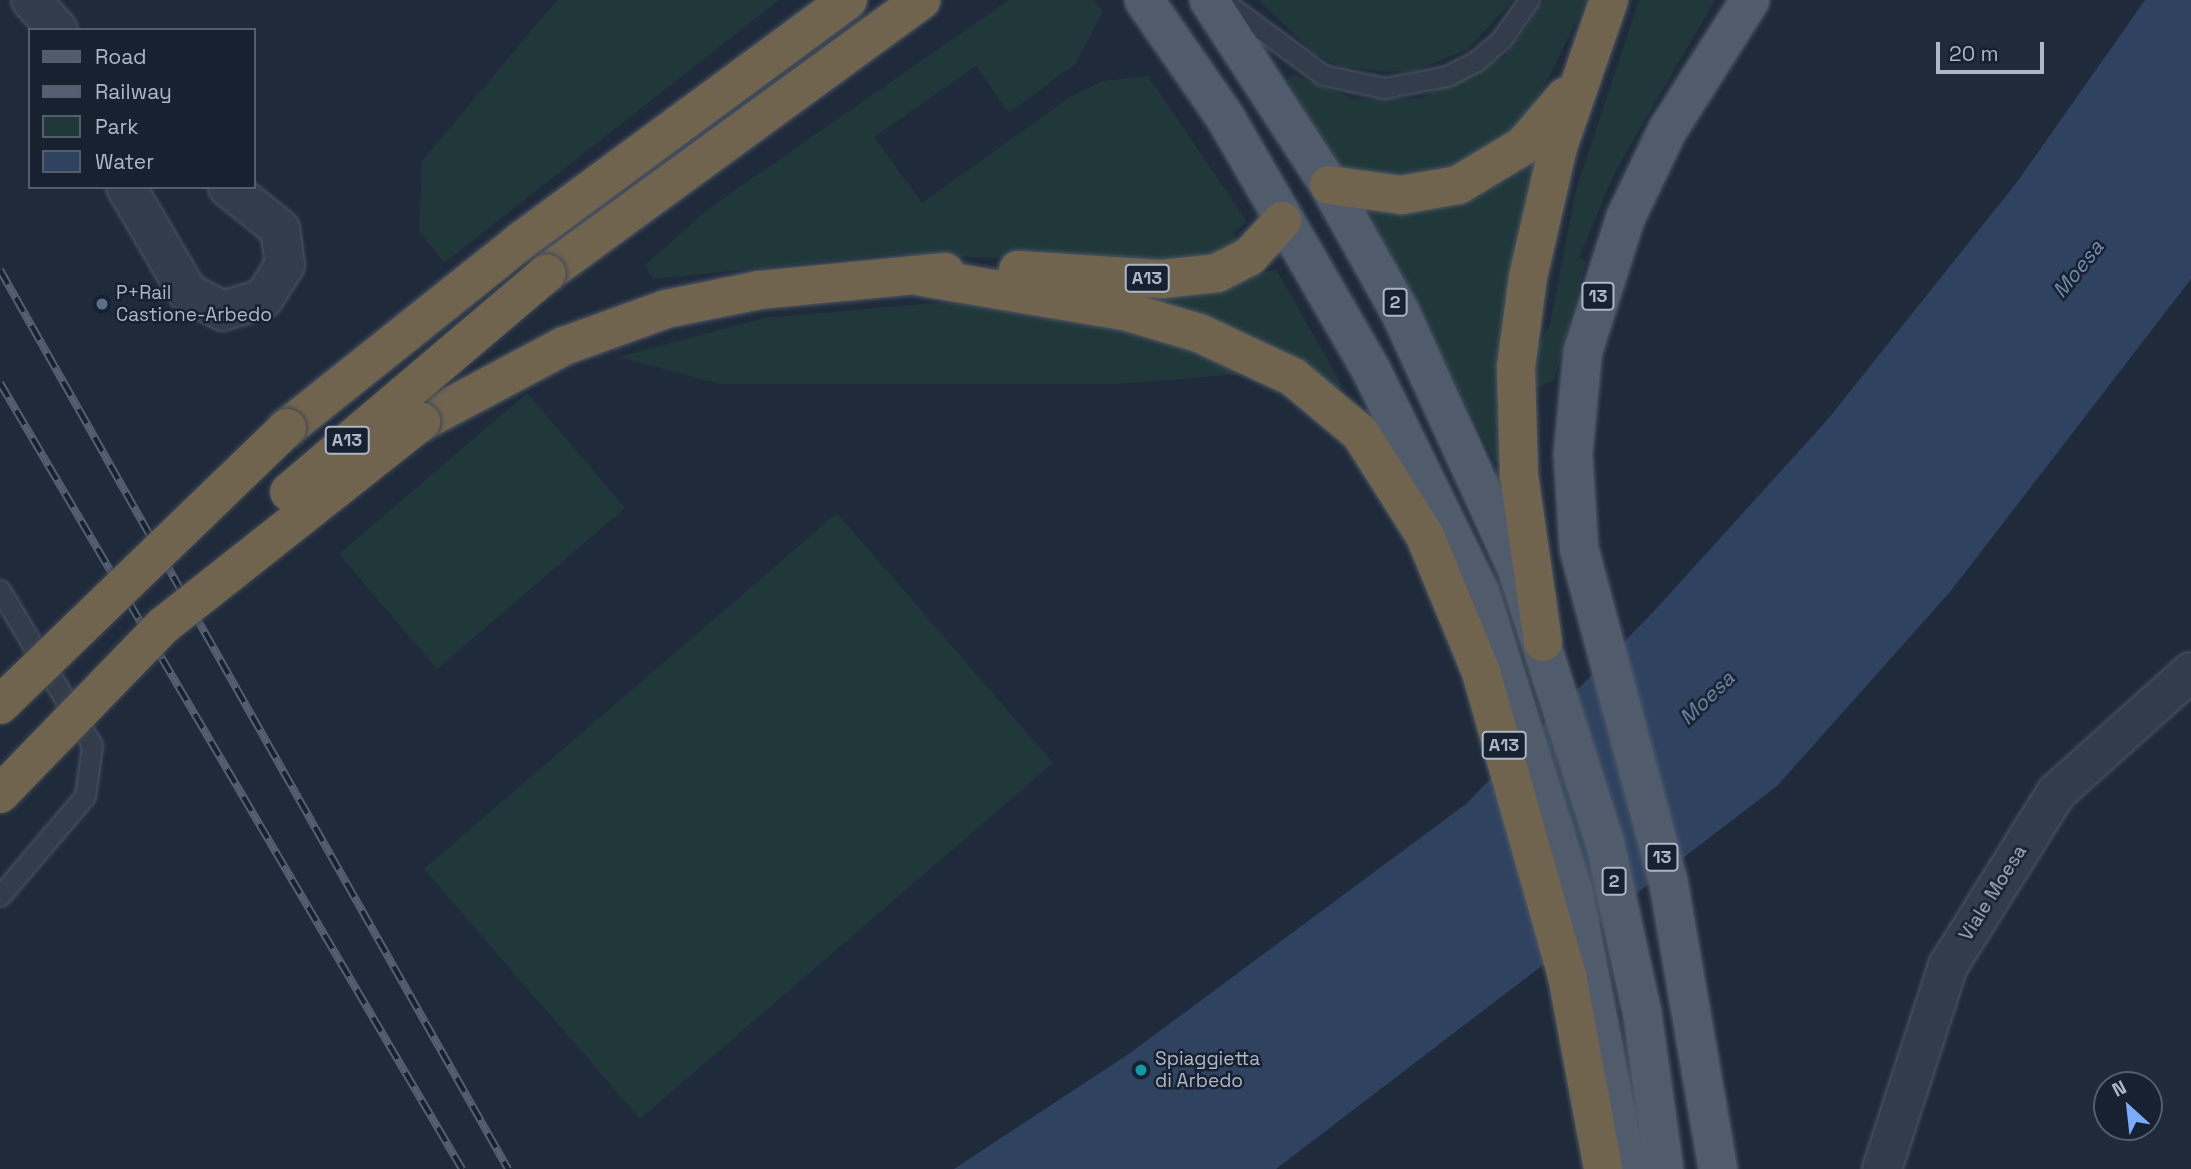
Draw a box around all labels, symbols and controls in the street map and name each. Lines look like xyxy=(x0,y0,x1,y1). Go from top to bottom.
legend xyxy=(28,28,256,189)
scale bar xyxy=(1939,28,2048,72)
text: 20 m xyxy=(1949,40,1999,67)
text: Road xyxy=(95,43,147,70)
text: Railway xyxy=(95,78,172,105)
text: Park xyxy=(95,113,139,140)
text: Water xyxy=(95,148,154,175)
water label: Moesa xyxy=(2047,235,2109,303)
road number: A13 xyxy=(1124,264,1170,292)
place label: P+Rail Castione-Arbedo xyxy=(116,282,272,326)
road number: 13 xyxy=(1580,282,1616,310)
road number: 2 xyxy=(1381,288,1409,316)
marker: P+Rail Castione-Arbedo xyxy=(94,296,110,312)
road number: A13 xyxy=(324,426,370,454)
water label: Moesa xyxy=(1674,666,1740,730)
road number: A13 xyxy=(1481,730,1527,760)
street label: Viale Moesa xyxy=(1955,841,2031,945)
road number: 13 xyxy=(1644,842,1680,872)
road number: 2 xyxy=(1600,866,1628,896)
place label: Spiaggietta di Arbedo xyxy=(1155,1048,1260,1092)
marker: Spiaggietta di Arbedo xyxy=(1133,1062,1149,1078)
north arrow xyxy=(2093,1071,2163,1141)
text: N xyxy=(2108,1075,2130,1103)

